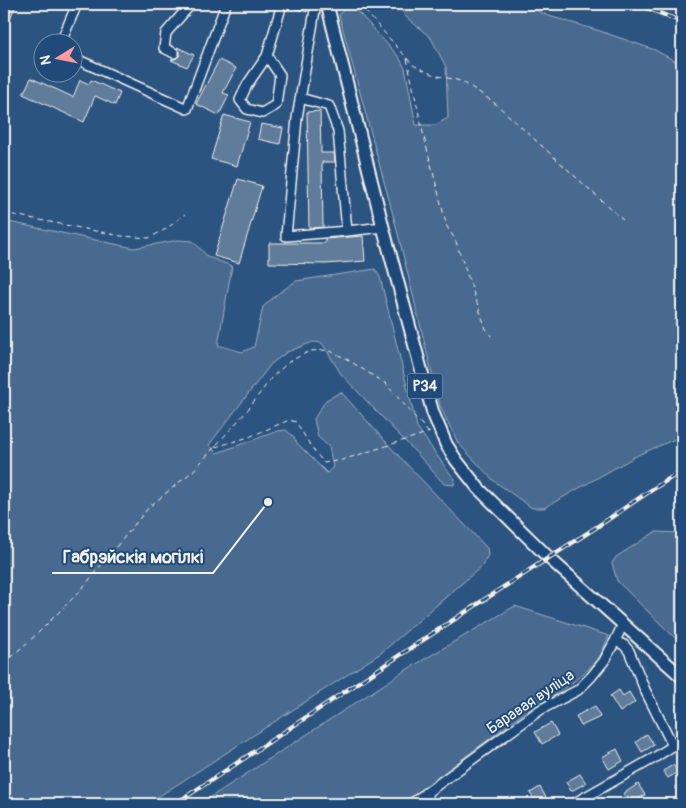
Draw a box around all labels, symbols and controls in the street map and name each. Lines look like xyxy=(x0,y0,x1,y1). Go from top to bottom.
north arrow xyxy=(32,32,82,82)
text: N xyxy=(36,54,55,66)
road number: Р34 xyxy=(408,374,442,398)
callout: Габрэйскія могілкі xyxy=(52,540,213,573)
text: Габрэйскія могілкі xyxy=(63,546,203,569)
street label: Баравая вуліца xyxy=(483,665,578,739)

